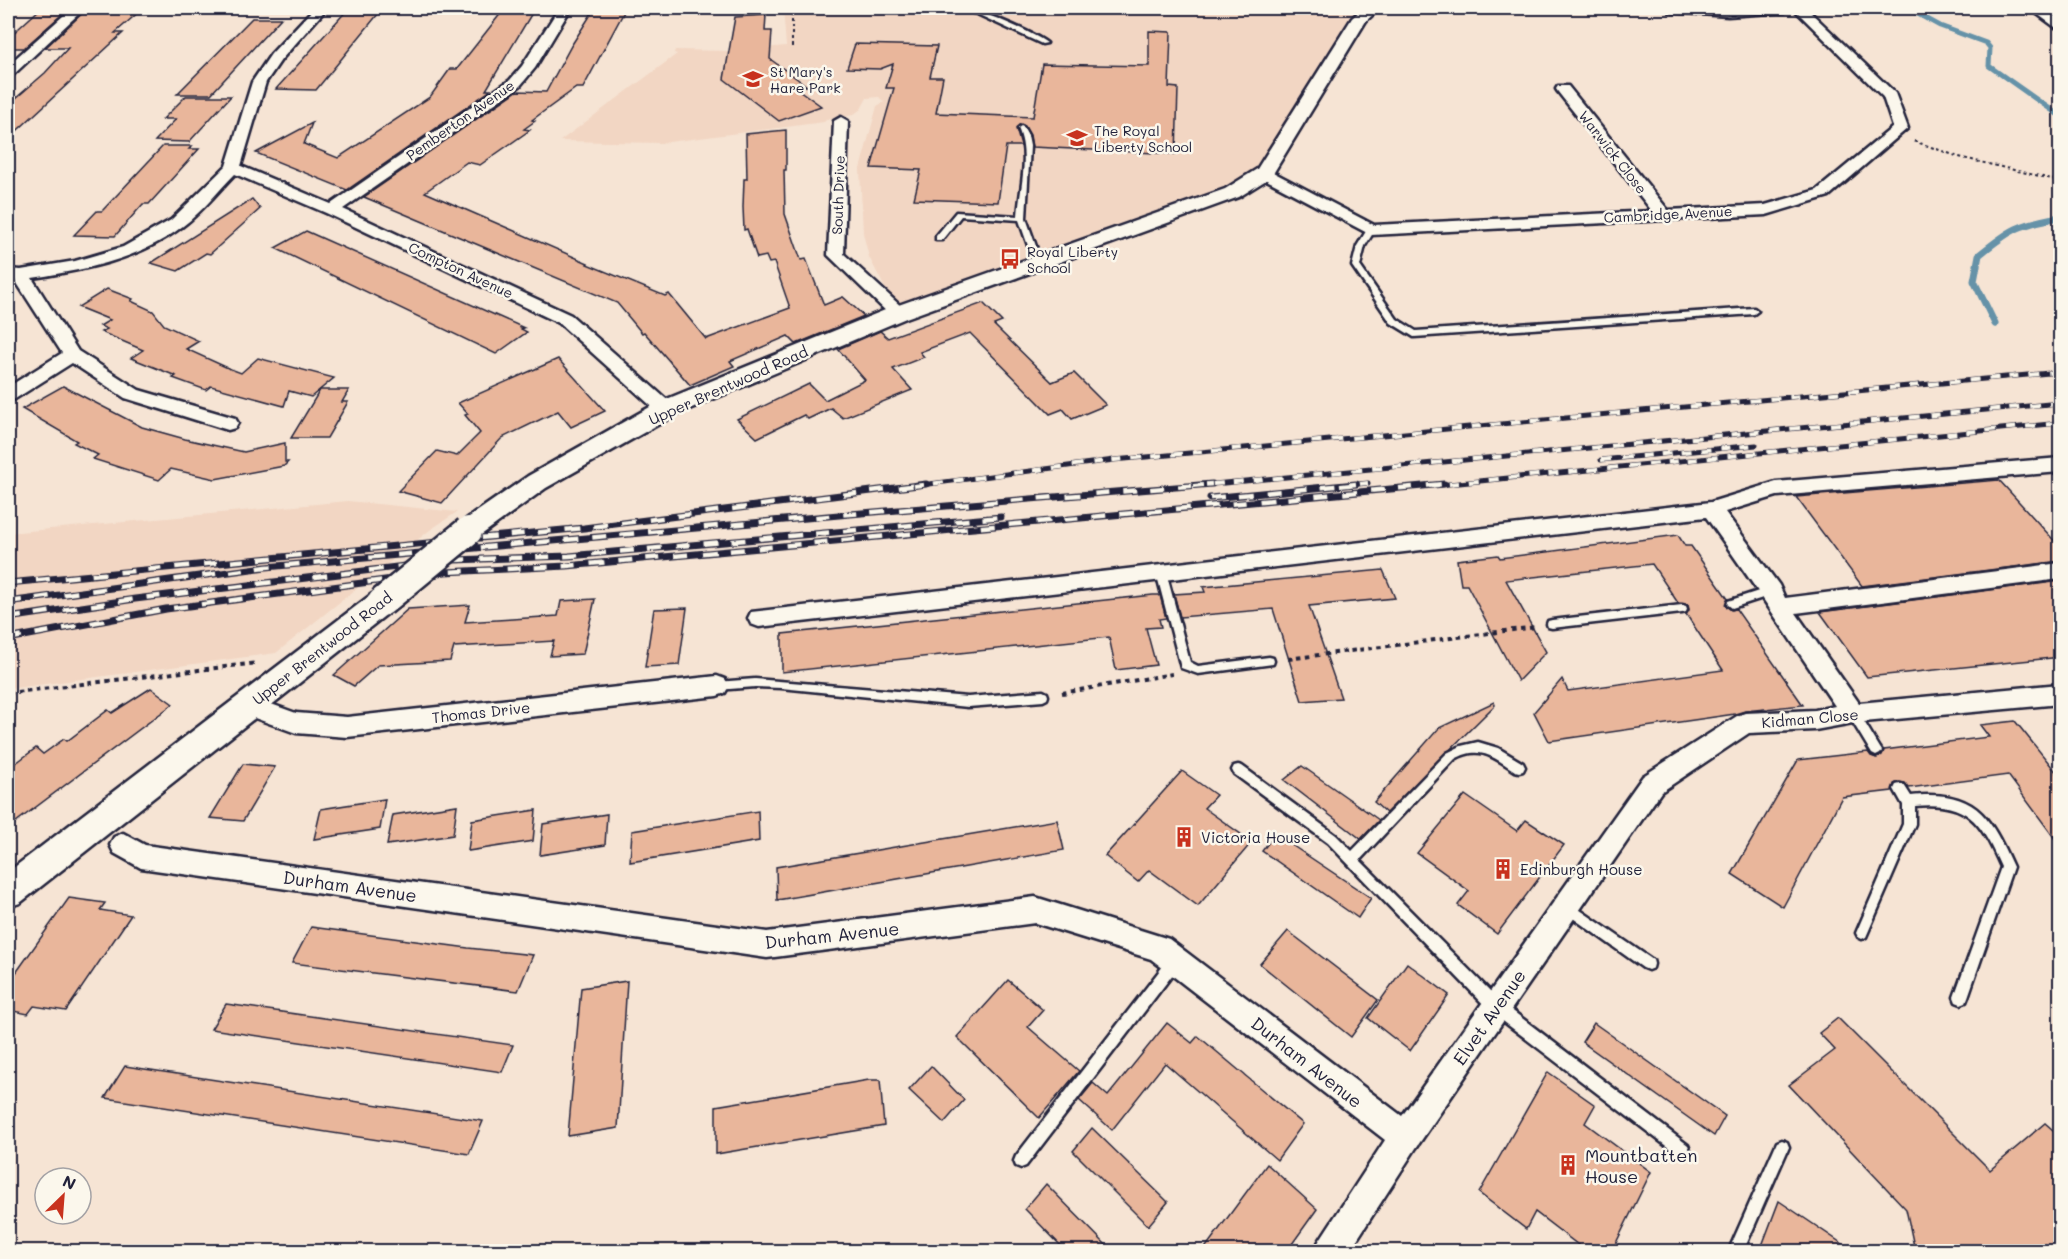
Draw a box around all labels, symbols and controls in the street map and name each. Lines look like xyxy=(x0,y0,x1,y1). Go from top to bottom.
place label: St Mary's Hare Park xyxy=(770,62,841,97)
school or university icon: St Mary's Hare Park xyxy=(741,67,765,91)
street label: Pemberton Avenue xyxy=(402,75,518,165)
street label: Warwick Close xyxy=(1575,107,1651,197)
place label: The Royal Liberty School xyxy=(1094,121,1192,156)
school or university icon: The Royal Liberty School xyxy=(1065,126,1089,150)
street label: South Drive xyxy=(827,155,849,235)
street label: Cambridge Avenue xyxy=(1603,201,1733,227)
street label: Compton Avenue xyxy=(406,237,516,303)
place label: Royal Liberty School xyxy=(1027,242,1118,277)
bus stop icon: Royal Liberty School xyxy=(998,247,1022,271)
street label: Upper Brentwood Road xyxy=(645,341,811,429)
street label: Upper Brentwood Road xyxy=(248,587,396,709)
street label: Thomas Drive xyxy=(431,697,531,727)
street label: Kidman Close xyxy=(1761,704,1859,732)
building icon: Victoria House xyxy=(1172,825,1196,849)
place label: Victoria House xyxy=(1201,827,1310,847)
building icon: Edinburgh House xyxy=(1491,857,1515,881)
place label: Edinburgh House xyxy=(1520,859,1643,879)
street label: Durham Avenue xyxy=(281,865,419,907)
street label: Durham Avenue xyxy=(764,916,900,954)
street label: Elvet Avenue xyxy=(1447,964,1531,1070)
street label: Durham Avenue xyxy=(1246,1011,1368,1113)
place label: Mountbatten House xyxy=(1585,1143,1697,1188)
building icon: Mountbatten House xyxy=(1556,1153,1580,1177)
north arrow xyxy=(33,1166,93,1226)
text: N xyxy=(60,1170,79,1194)

